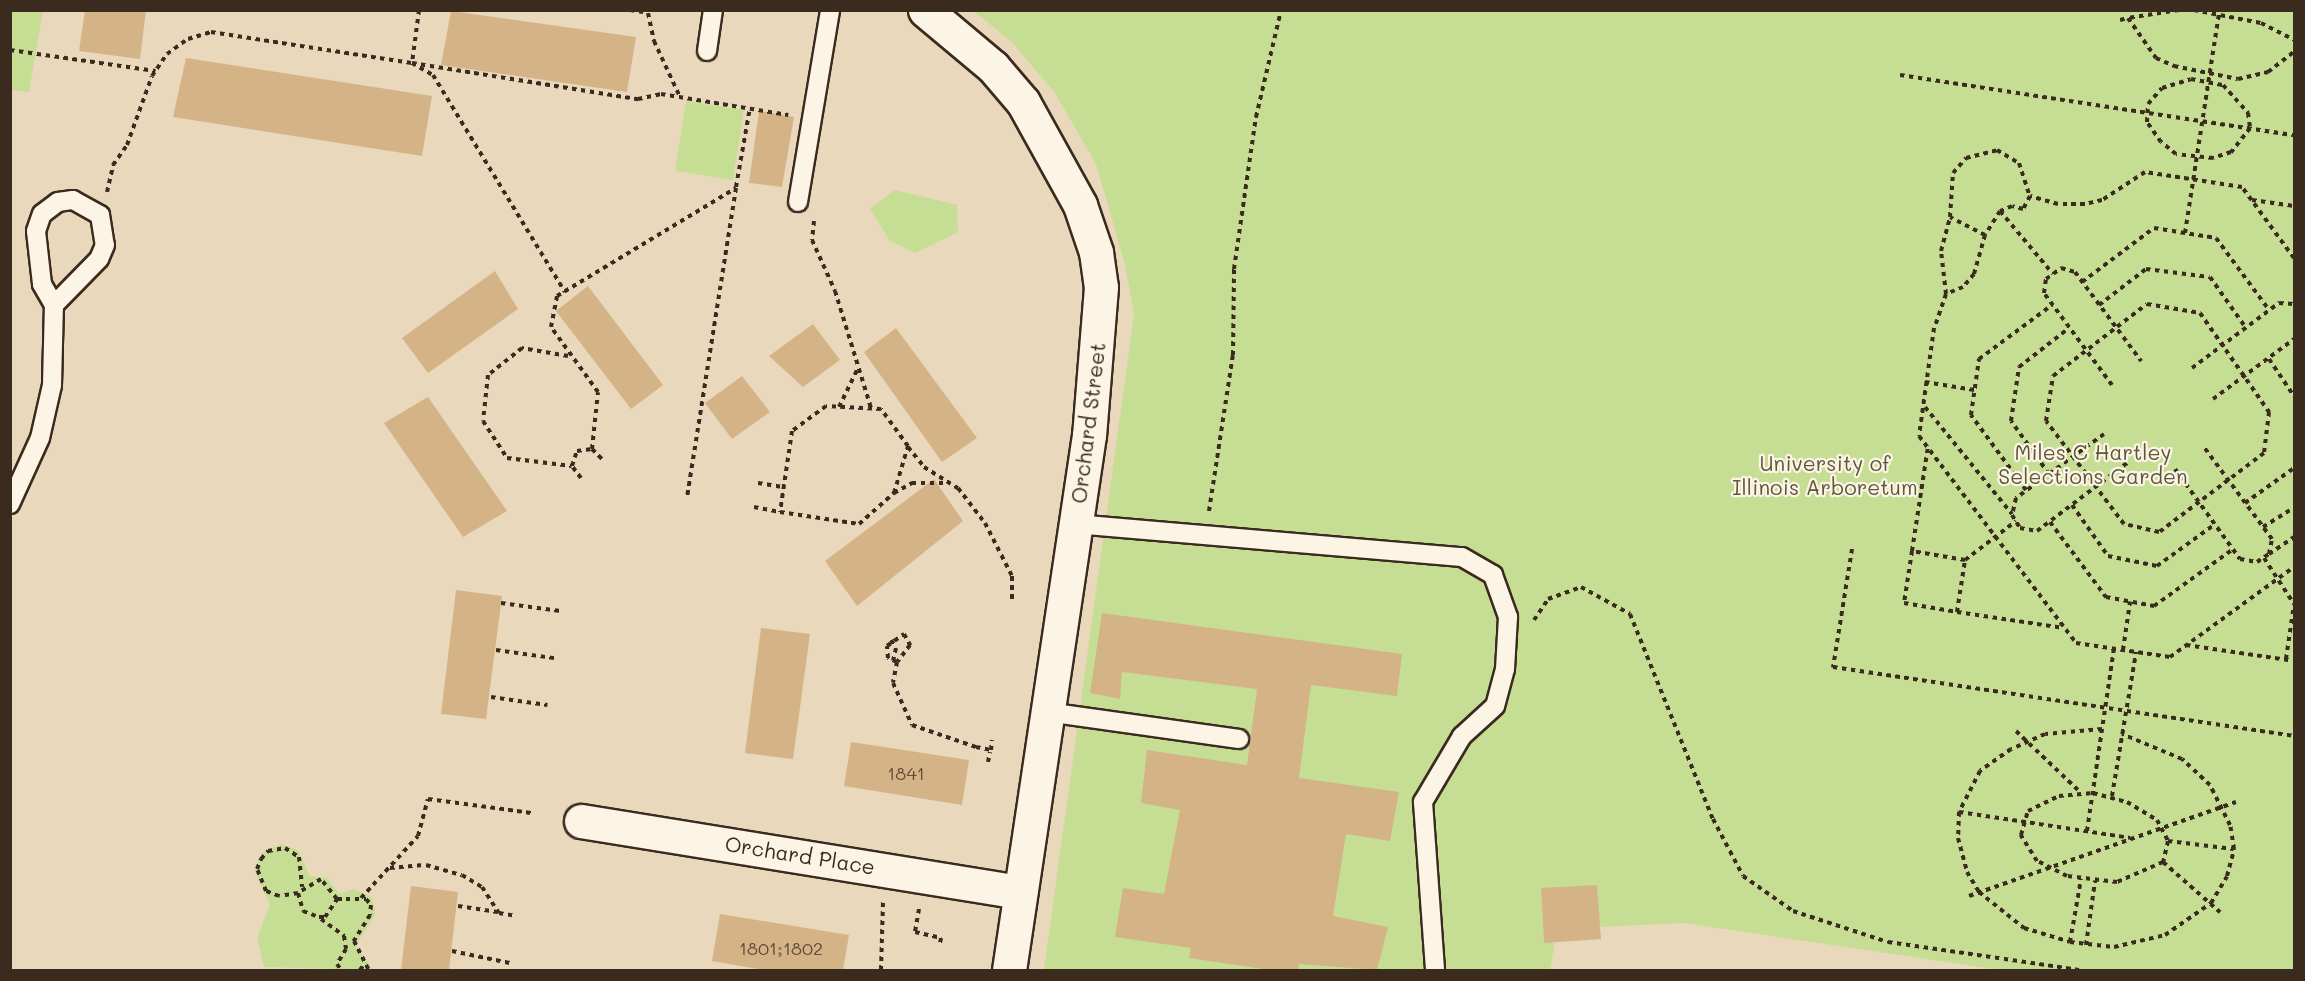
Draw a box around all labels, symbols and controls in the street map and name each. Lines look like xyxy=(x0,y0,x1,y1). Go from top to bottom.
street label: Orchard Street xyxy=(1066,341,1110,505)
park label: Miles C Hartley Selections Garden xyxy=(1998,439,2188,489)
park label: University of Illinois Arboretum xyxy=(1732,450,1918,500)
house number: 1841 xyxy=(887,762,925,784)
street label: Orchard Place xyxy=(723,831,877,879)
house number: 1801;1802 xyxy=(739,937,823,959)

